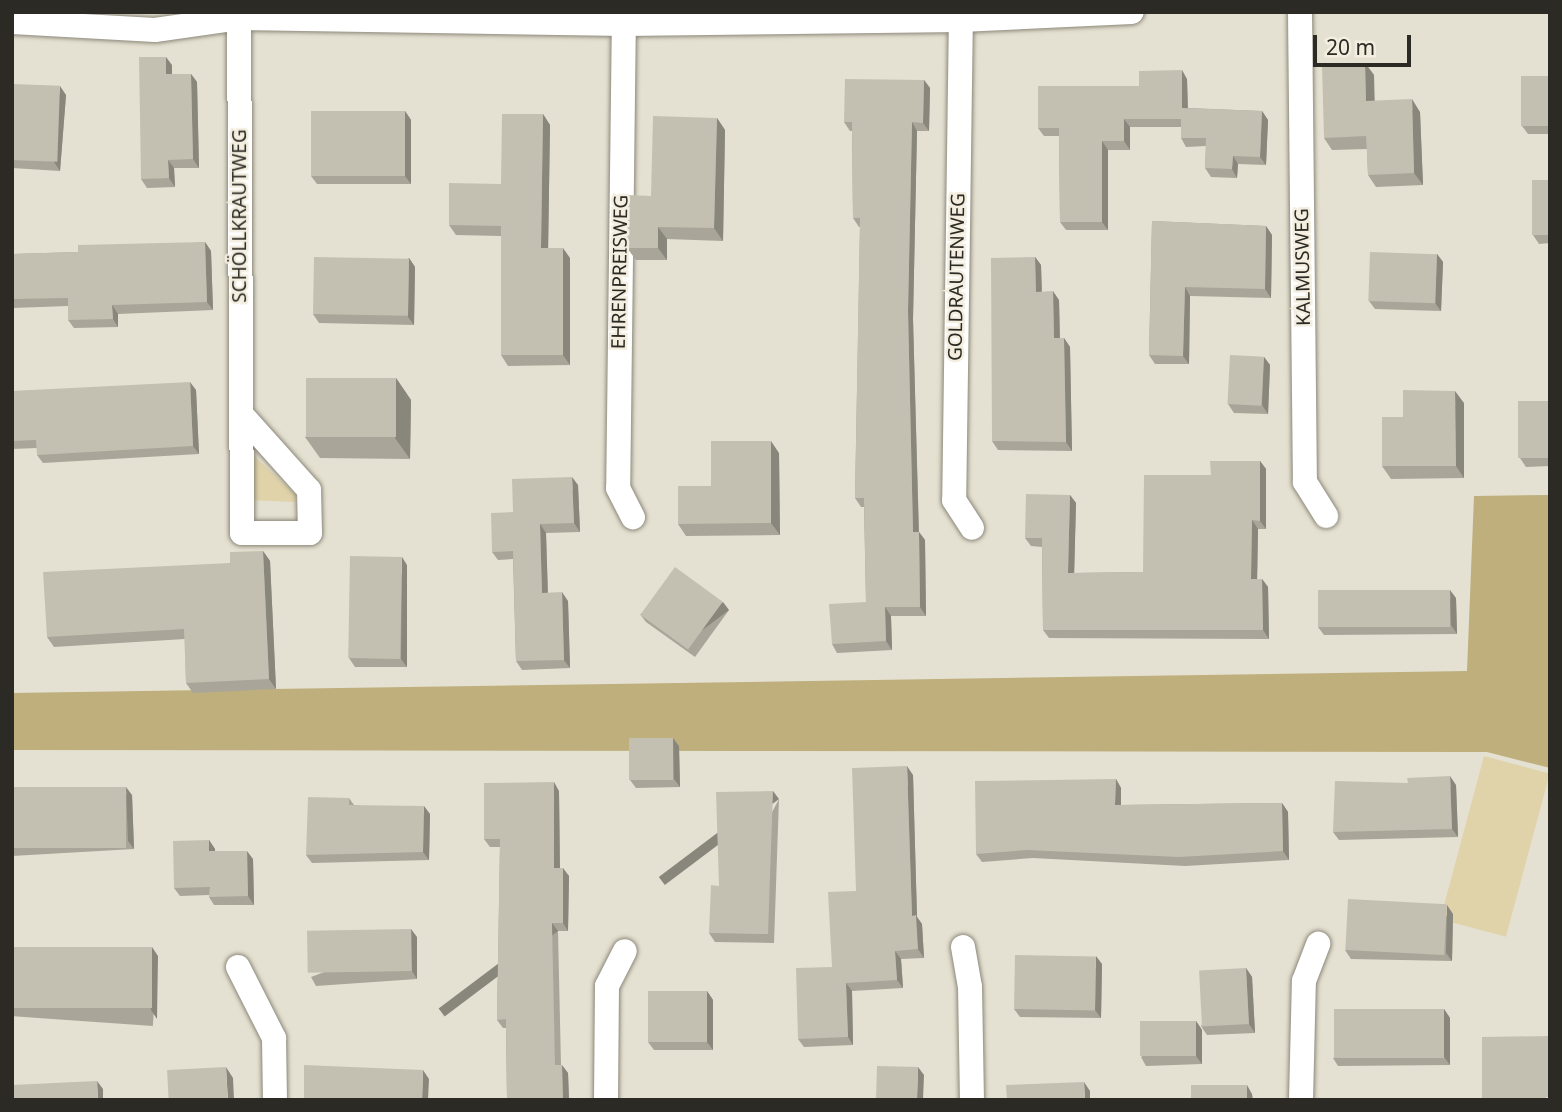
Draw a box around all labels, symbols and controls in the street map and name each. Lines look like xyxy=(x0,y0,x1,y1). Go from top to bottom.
scale bar xyxy=(1317,21,1415,65)
text: 20 m xyxy=(1326,33,1375,61)
street label: SCHÖLLKRAUTWEG xyxy=(229,129,251,303)
street label: GOLDRAUTENWEG xyxy=(944,193,970,361)
street label: EHRENPREISWEG xyxy=(607,195,633,349)
street label: KALMUSWEG xyxy=(1291,208,1315,326)

